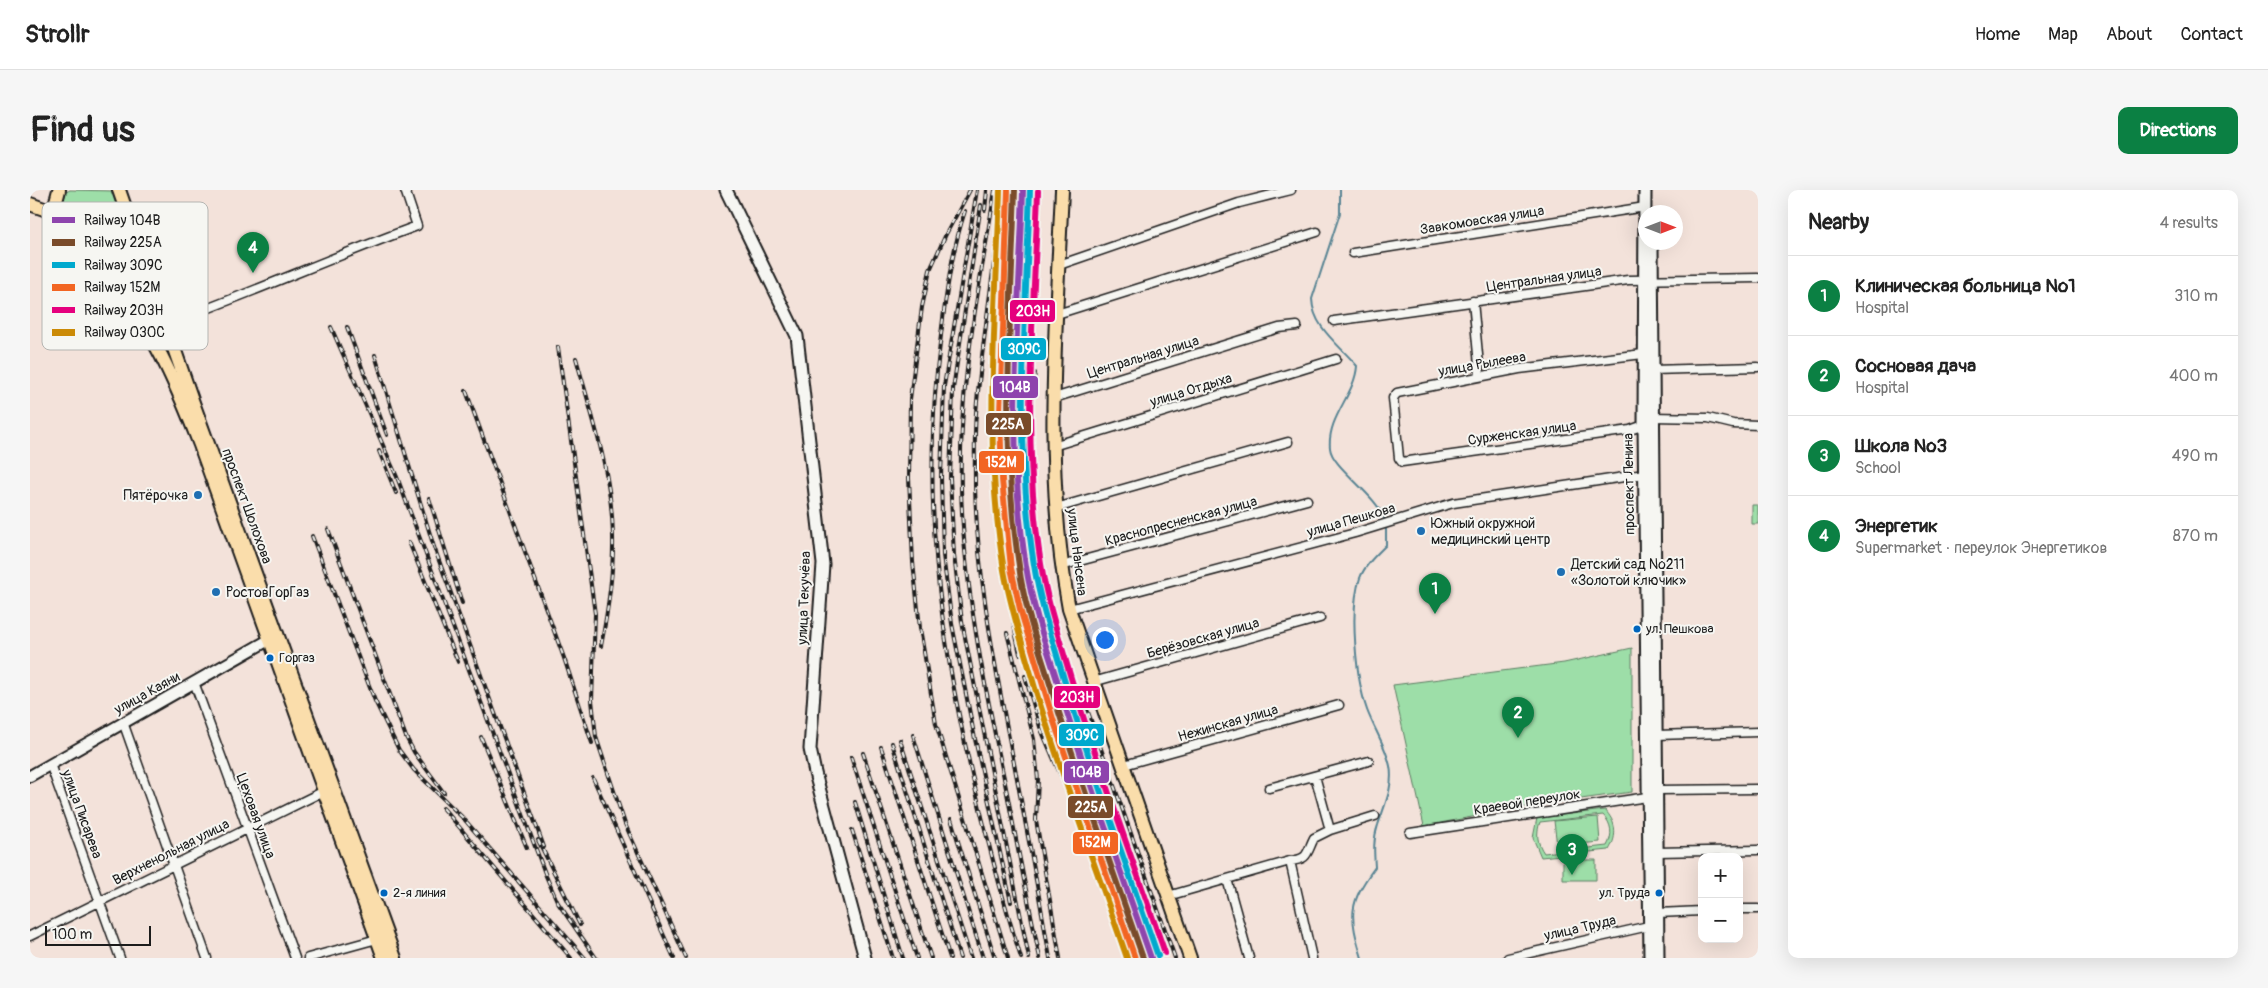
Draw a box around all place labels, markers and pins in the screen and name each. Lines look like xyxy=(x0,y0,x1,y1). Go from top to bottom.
pin: 4 xyxy=(237,232,269,273)
place label: Пятёрочка xyxy=(124,487,188,504)
marker: Пятёрочка xyxy=(192,489,204,501)
place label: Южный окружной медицинский центр xyxy=(1431,515,1551,548)
marker: Южный окружной медицинский центр xyxy=(1415,525,1427,537)
place label: Детский сад №211 «Золотой ключик» xyxy=(1570,556,1686,589)
marker: Детский сад №211 «Золотой ключик» xyxy=(1555,566,1567,578)
pin: 1 xyxy=(1419,573,1451,614)
place label: РостовГорГаз xyxy=(226,584,310,601)
marker: РостовГорГаз xyxy=(210,586,222,598)
place label: ул. Пешкова xyxy=(1645,621,1714,637)
marker: ул. Пешкова xyxy=(1632,624,1642,634)
place label: Горгаз xyxy=(279,650,315,666)
marker: Горгаз xyxy=(265,653,275,663)
pin: 2 xyxy=(1502,697,1534,738)
pin: 3 xyxy=(1556,834,1588,875)
place label: 2-я линия xyxy=(393,885,446,901)
place label: ул. Труда xyxy=(1598,885,1650,901)
marker: 2-я линия xyxy=(379,888,389,898)
marker: ул. Труда xyxy=(1654,888,1664,898)

